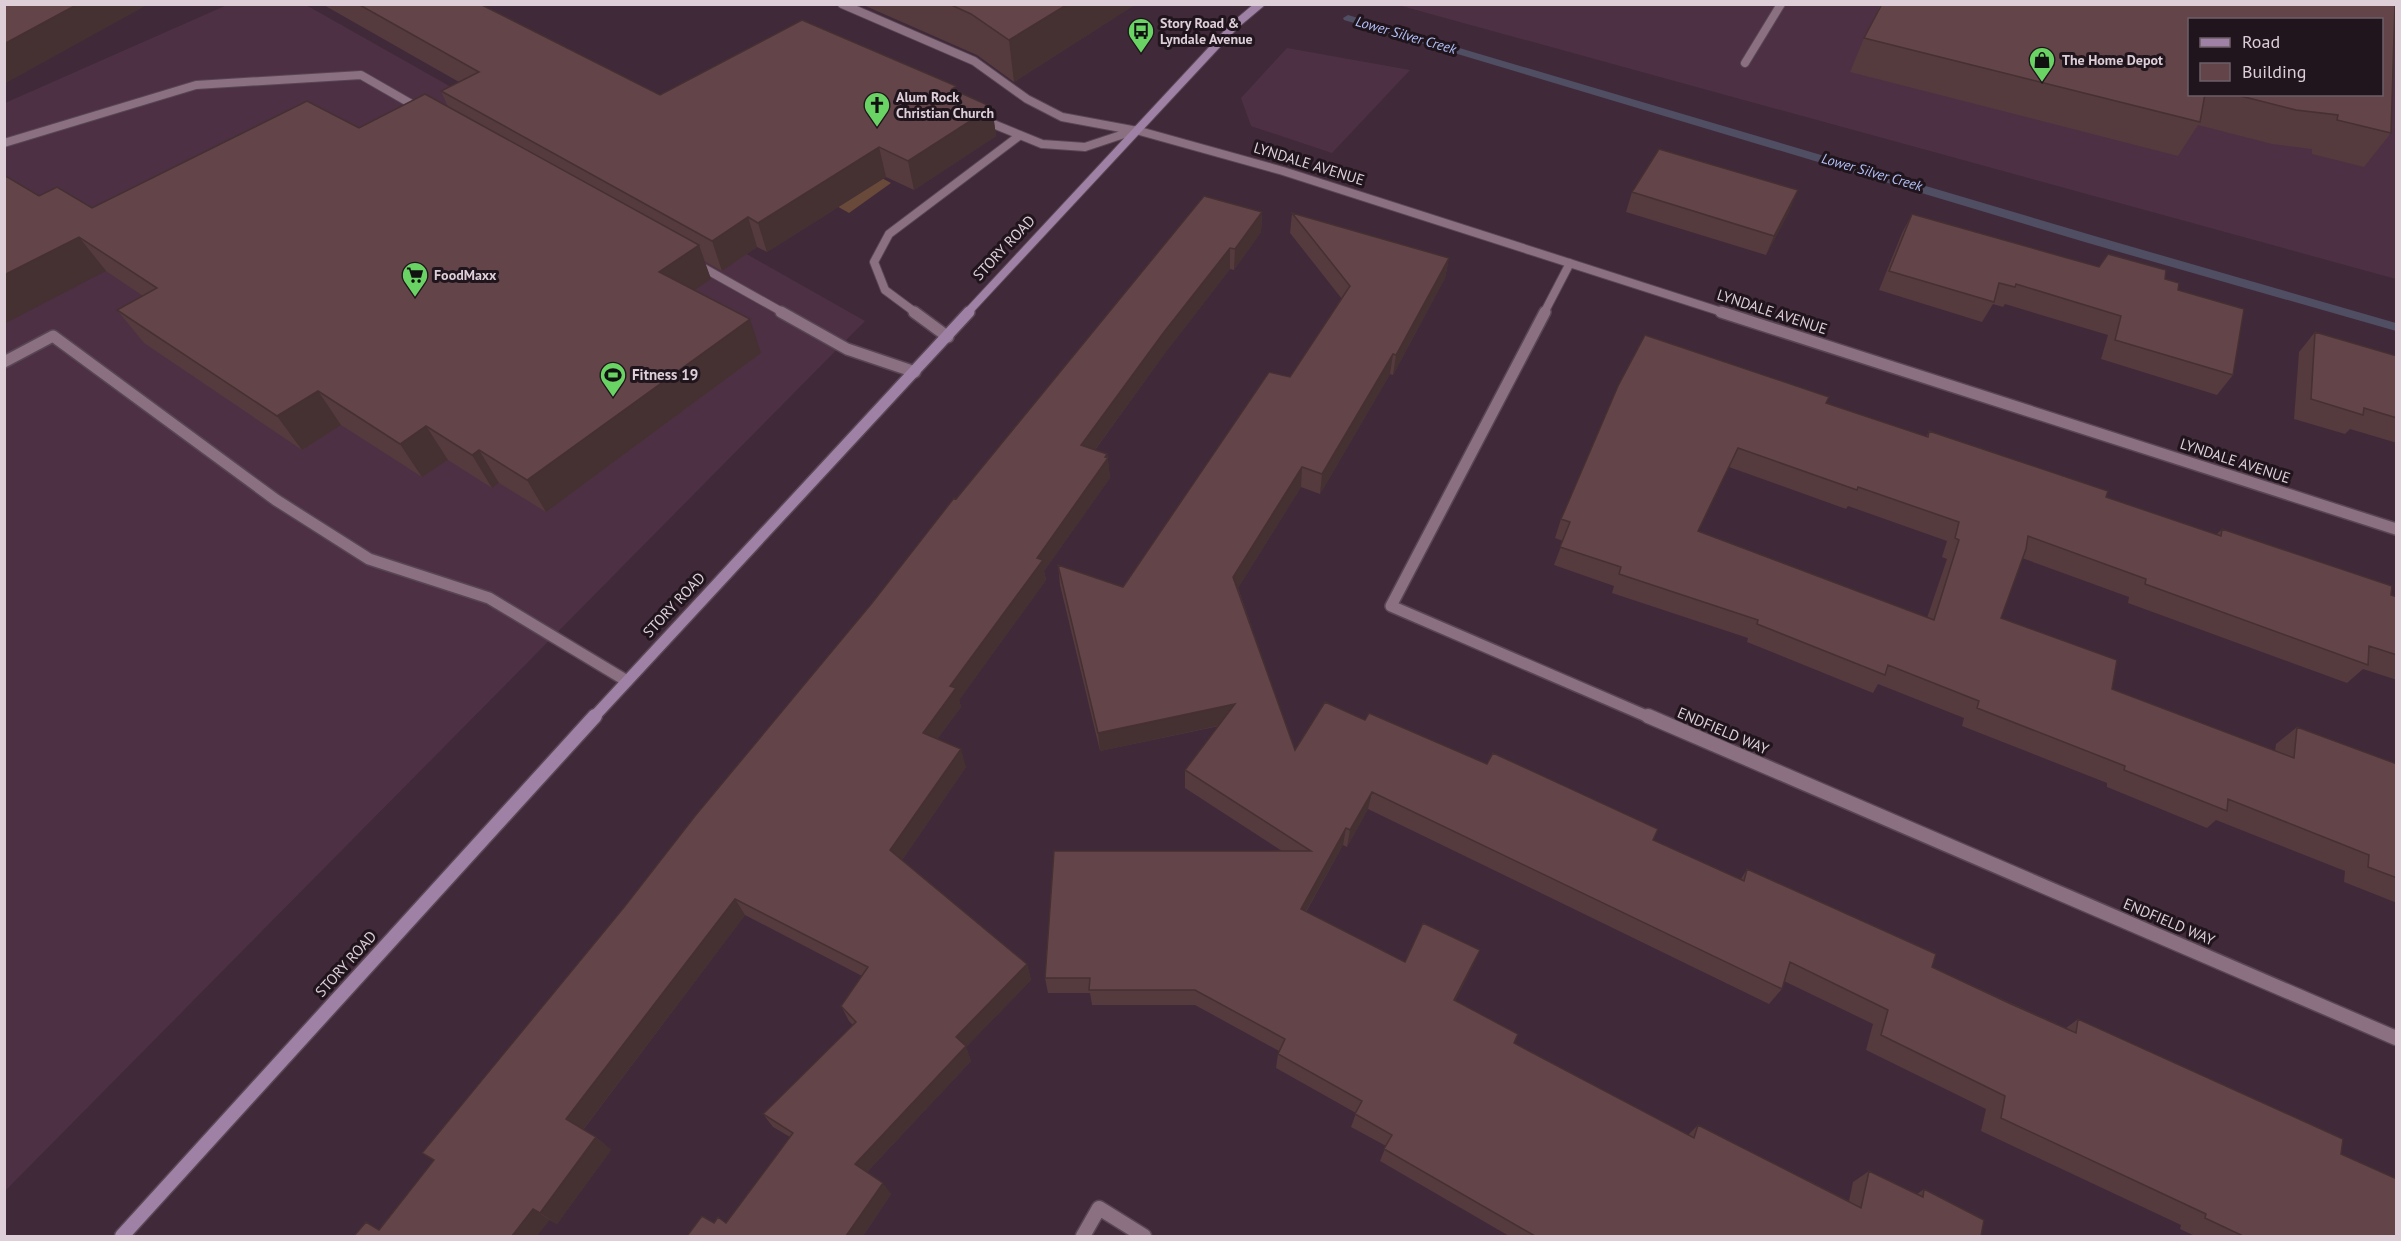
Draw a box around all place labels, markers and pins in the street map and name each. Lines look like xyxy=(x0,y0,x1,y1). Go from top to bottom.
place label: Story Road & Lyndale Avenue xyxy=(1160,14,1253,48)
bus stop icon: Story Road & Lyndale Avenue xyxy=(1126,16,1156,54)
shop icon: The Home Depot xyxy=(2027,45,2057,83)
place label: The Home Depot xyxy=(2062,51,2163,69)
place label: Alum Rock Christian Church xyxy=(896,88,994,122)
church icon: Alum Rock Christian Church xyxy=(862,90,892,128)
supermarket icon: FoodMaxx xyxy=(400,260,430,298)
place label: FoodMaxx xyxy=(434,266,497,284)
sports icon: Fitness 19 xyxy=(598,360,628,398)
place label: Fitness 19 xyxy=(632,365,698,384)

